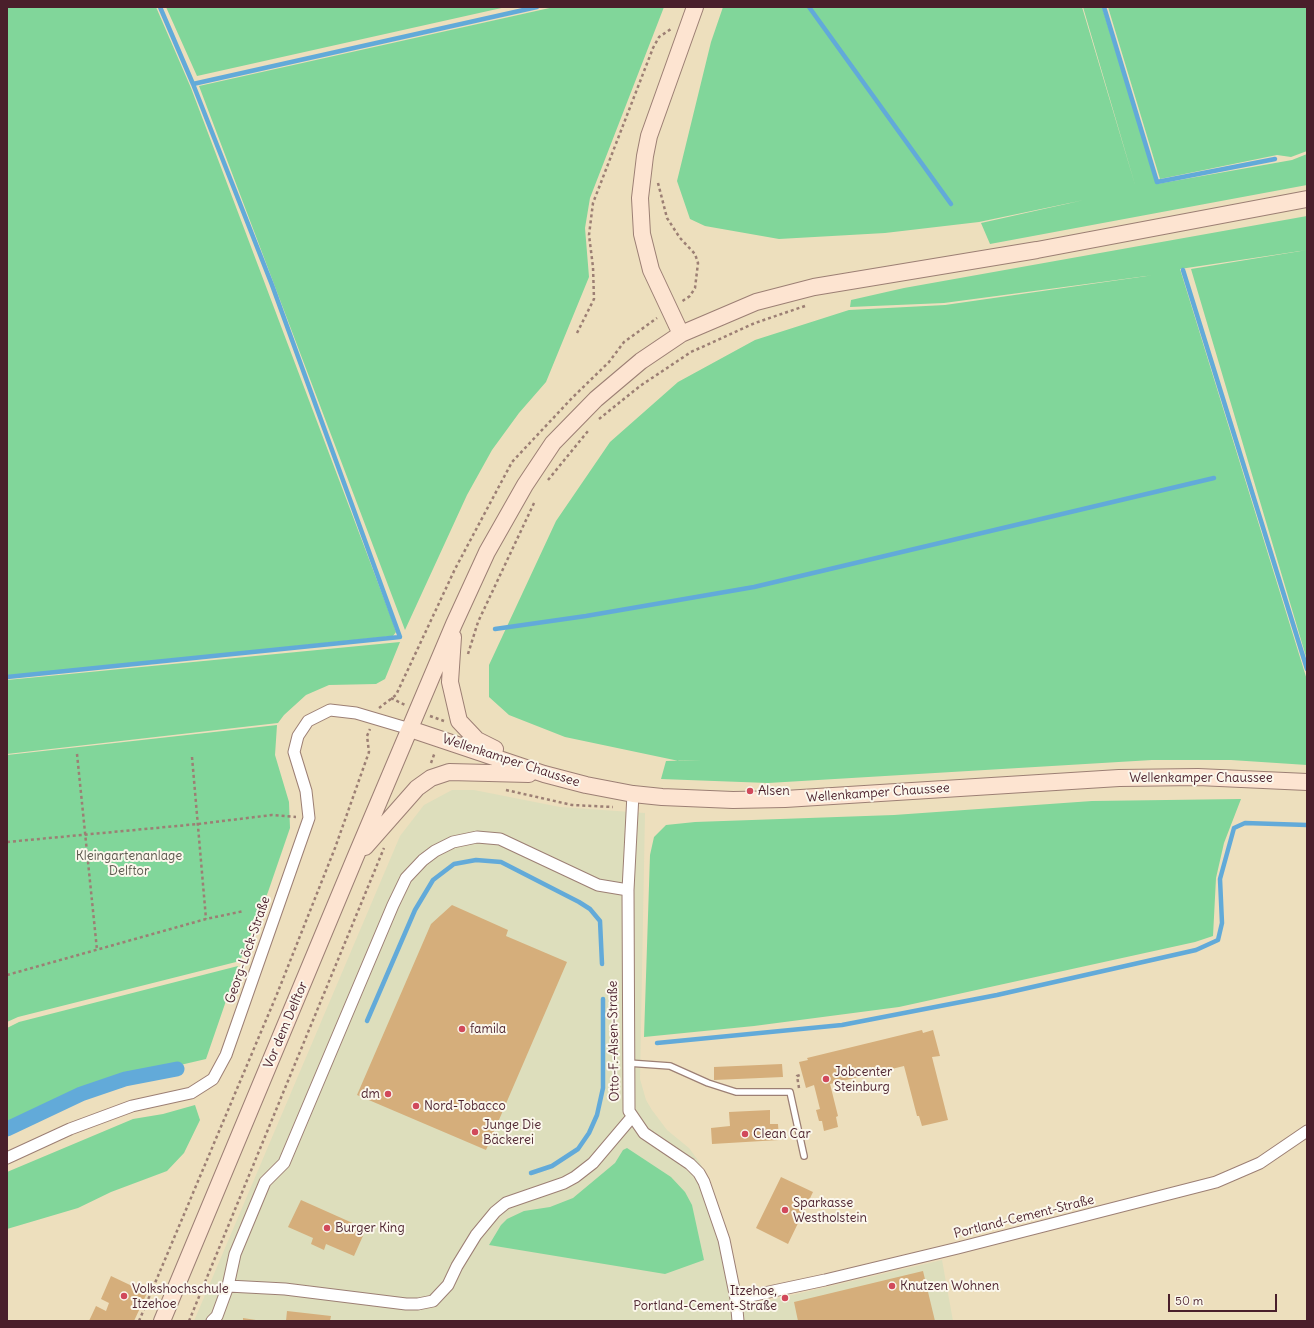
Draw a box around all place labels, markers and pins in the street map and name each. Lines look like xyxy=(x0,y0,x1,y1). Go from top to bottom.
place label: Alsen xyxy=(758,783,790,799)
marker: Alsen xyxy=(745,786,755,796)
place label: famila xyxy=(470,1021,506,1037)
marker: famila xyxy=(457,1024,467,1034)
place label: Jobcenter Steinburg xyxy=(834,1064,892,1095)
marker: Jobcenter Steinburg xyxy=(821,1074,831,1084)
place label: dm xyxy=(361,1086,380,1102)
marker: dm xyxy=(383,1089,393,1099)
place label: Nord-Tobacco xyxy=(424,1098,506,1114)
marker: Nord-Tobacco xyxy=(411,1101,421,1111)
place label: Junge Die Bäckerei xyxy=(483,1117,541,1148)
place label: Clean Car xyxy=(753,1126,811,1142)
marker: Junge Die Bäckerei xyxy=(470,1127,480,1137)
marker: Clean Car xyxy=(740,1129,750,1139)
place label: Sparkasse Westholstein xyxy=(793,1195,867,1226)
marker: Sparkasse Westholstein xyxy=(780,1205,790,1215)
place label: Burger King xyxy=(335,1220,405,1236)
marker: Burger King xyxy=(322,1223,332,1233)
place label: Knutzen Wohnen xyxy=(900,1278,999,1294)
place label: Volkshochschule Itzehoe xyxy=(132,1281,229,1312)
marker: Knutzen Wohnen xyxy=(887,1281,897,1291)
place label: Itzehoe, Portland-Cement-Straße xyxy=(633,1283,777,1314)
marker: Volkshochschule Itzehoe xyxy=(119,1291,129,1301)
marker: Itzehoe, Portland-Cement-Straße xyxy=(780,1293,790,1303)

